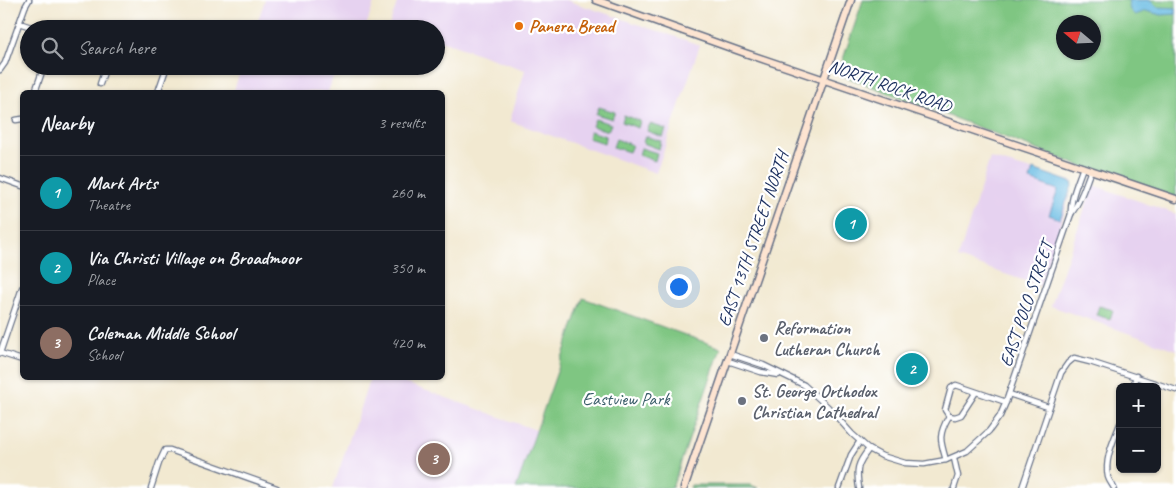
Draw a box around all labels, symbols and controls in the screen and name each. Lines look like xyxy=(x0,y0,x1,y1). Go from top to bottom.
place label: Panera Bread xyxy=(529,15,617,37)
north arrow xyxy=(1056,15,1101,60)
search box xyxy=(20,20,445,75)
marker: Panera Bread xyxy=(513,20,525,32)
icon: search xyxy=(38,34,66,62)
text: Search here xyxy=(78,36,155,60)
street label: NORTH ROCK ROAD xyxy=(826,55,956,118)
text: Nearby xyxy=(40,110,93,136)
text: 3 results xyxy=(378,113,425,133)
street label: EAST 13TH STREET NORTH xyxy=(713,146,794,329)
text: Mark Arts xyxy=(87,171,157,195)
text: 1 xyxy=(52,183,60,203)
text: 260 m xyxy=(391,183,425,203)
text: Theatre xyxy=(87,195,130,215)
pin: 1 xyxy=(835,205,867,243)
street label: EAST POLO STREET xyxy=(994,234,1059,369)
text: Via Christi Village on Broadmoor xyxy=(87,246,300,270)
text: 2 xyxy=(52,258,60,278)
text: 350 m xyxy=(391,258,425,278)
text: Place xyxy=(87,270,115,290)
your location xyxy=(666,274,692,300)
place label: Reformation Lutheran Church xyxy=(774,317,880,360)
text: Coleman Middle School xyxy=(87,321,235,345)
marker: Reformation Lutheran Church xyxy=(758,332,770,344)
text: 3 xyxy=(52,333,60,353)
text: 420 m xyxy=(391,333,425,353)
text: School xyxy=(87,345,121,365)
pin: 2 xyxy=(896,350,928,388)
place label: St. George Orthodox Christian Cathedral xyxy=(752,380,880,423)
map controls xyxy=(1116,383,1161,473)
button: + xyxy=(1116,383,1161,428)
park label: Eastview Park xyxy=(583,388,671,410)
marker: St. George Orthodox Christian Cathedral xyxy=(736,395,748,407)
button: − xyxy=(1116,428,1161,473)
pin: 3 xyxy=(418,440,450,478)

